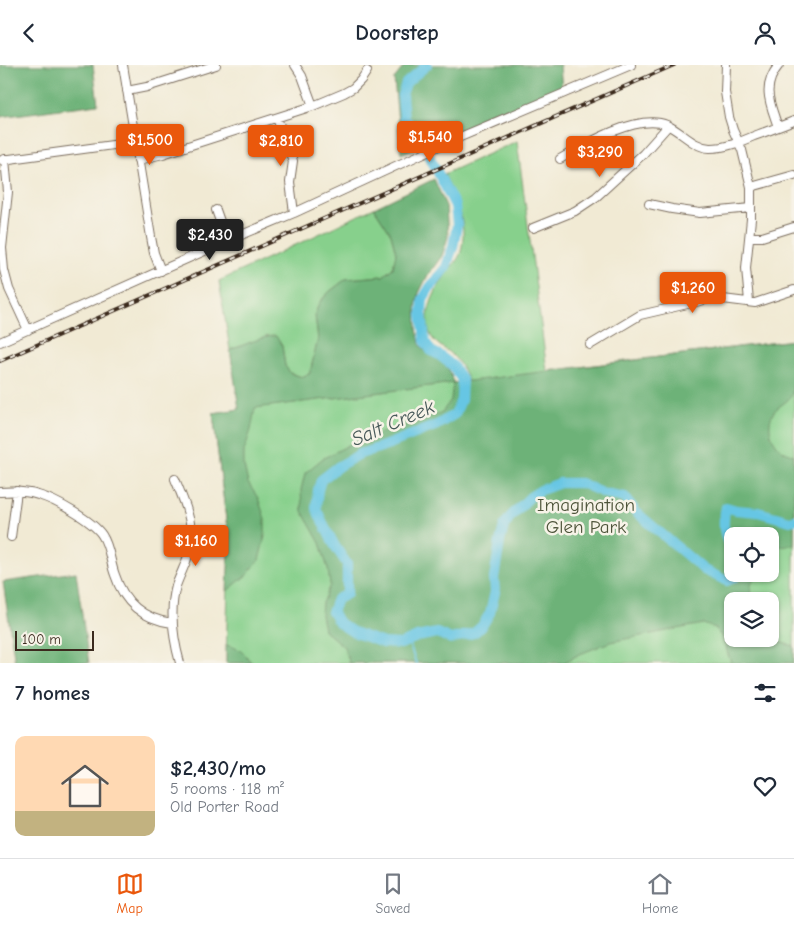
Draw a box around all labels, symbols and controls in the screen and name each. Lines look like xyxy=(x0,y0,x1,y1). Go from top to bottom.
icon: back xyxy=(15,19,43,47)
icon: person xyxy=(751,19,779,47)
text: Doorstep xyxy=(355,20,439,46)
pin: $1,540 xyxy=(389,121,471,163)
pin: $1,500 xyxy=(109,123,191,166)
pin: $2,810 xyxy=(240,124,322,167)
text: $1,540 xyxy=(408,128,452,146)
text: $1,500 xyxy=(127,131,173,149)
text: $2,810 xyxy=(259,132,303,150)
pin: $3,290 xyxy=(559,135,641,178)
text: $3,290 xyxy=(577,143,623,161)
pin: $2,430 xyxy=(169,219,251,261)
text: $2,430 xyxy=(187,226,233,244)
pin: $1,260 xyxy=(652,271,734,314)
text: $1,260 xyxy=(671,279,715,297)
water label: Salt Creek xyxy=(348,395,438,451)
park label: Imagination Glen Park xyxy=(537,494,635,538)
pin: $1,160 xyxy=(155,525,237,567)
map controls xyxy=(724,527,779,647)
button: locate xyxy=(724,527,779,582)
text: $1,160 xyxy=(175,532,217,550)
button: layers xyxy=(724,592,779,647)
scale bar xyxy=(15,628,94,651)
text: 100 m xyxy=(22,631,61,648)
icon: filters xyxy=(751,679,779,707)
text: 7 homes xyxy=(15,681,90,705)
icon: home xyxy=(55,756,115,816)
text: $2,430/mo xyxy=(170,756,266,780)
icon: heart xyxy=(751,772,779,800)
text: 5 rooms · 118 m² xyxy=(170,780,284,798)
text: Old Porter Road xyxy=(170,798,279,816)
tab: Map xyxy=(116,870,144,917)
tab: Saved xyxy=(375,870,410,917)
tab: Home xyxy=(642,870,678,917)

